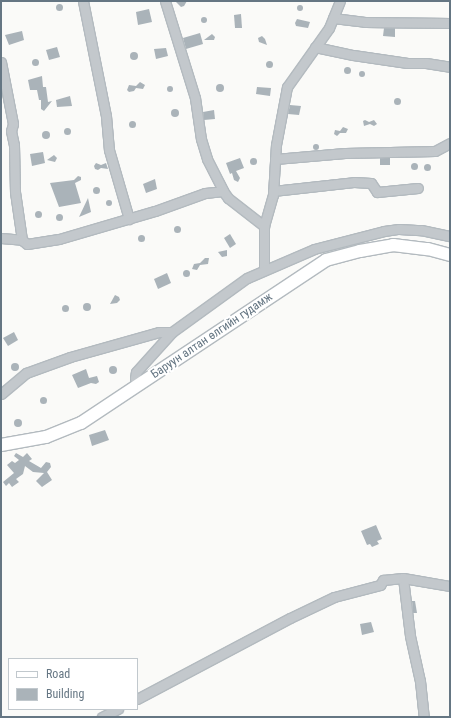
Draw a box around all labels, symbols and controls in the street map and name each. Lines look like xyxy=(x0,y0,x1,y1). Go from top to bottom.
street label: Баруун алтан өлгийн гудамж xyxy=(149,290,275,382)
legend xyxy=(8,658,138,710)
text: Road xyxy=(46,667,70,681)
text: Building xyxy=(46,687,84,701)

